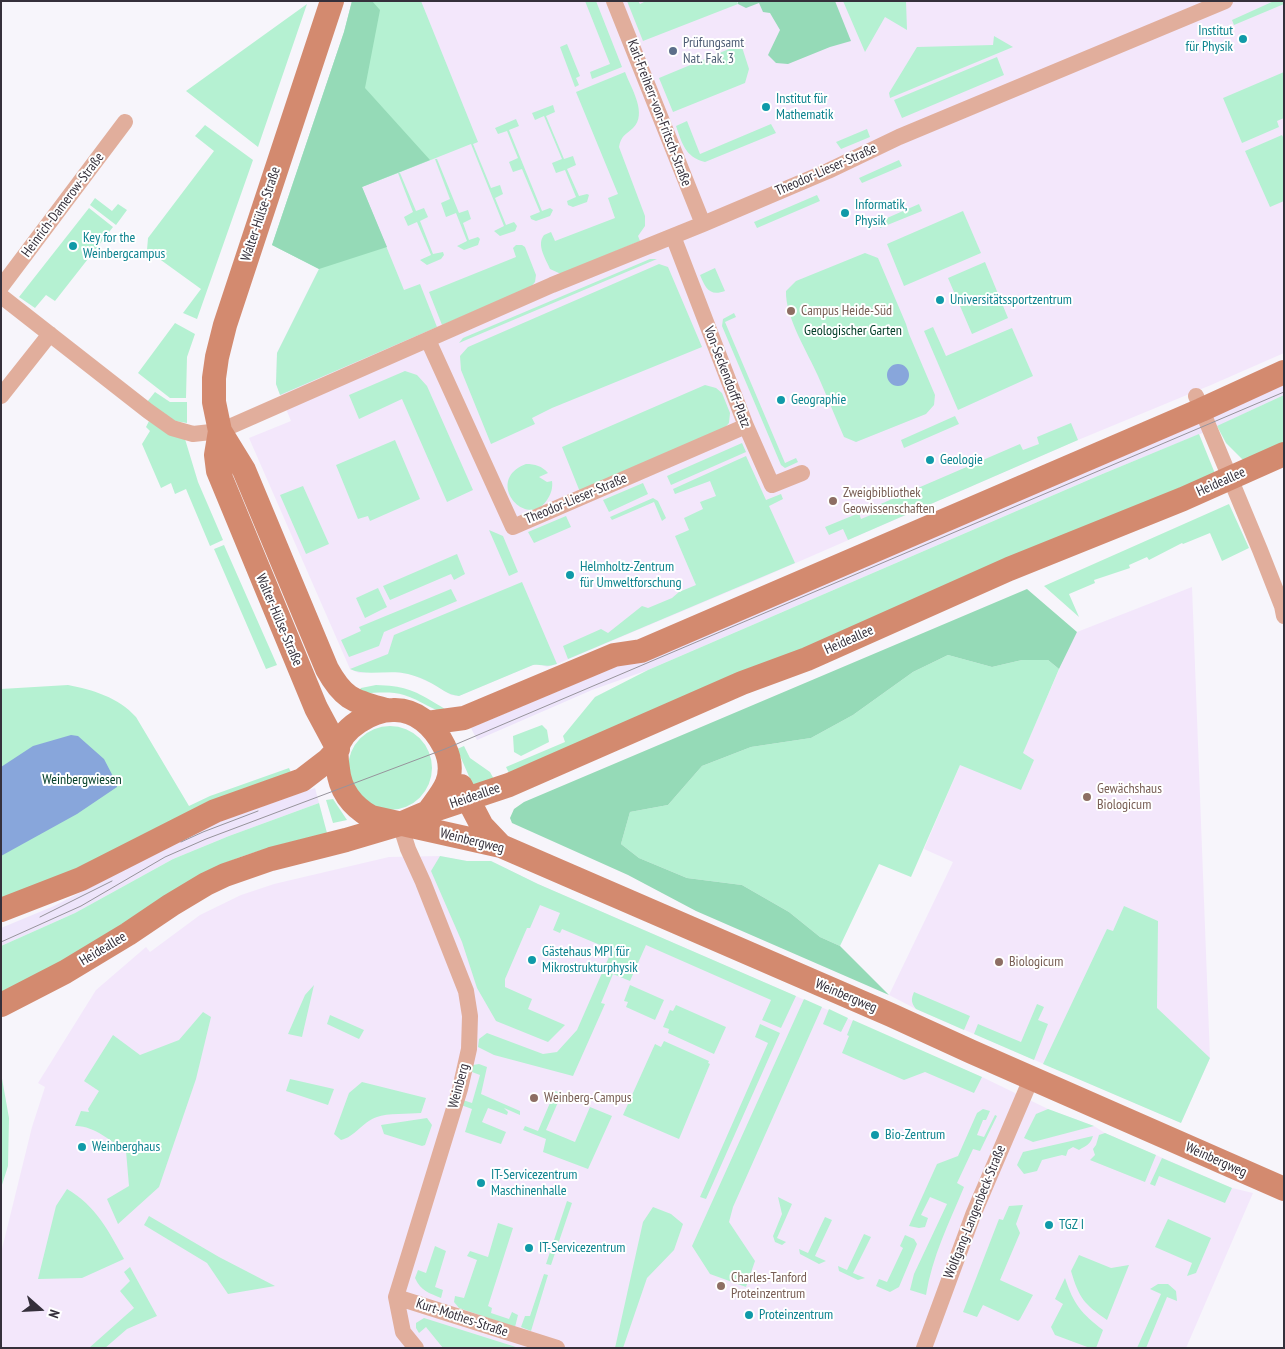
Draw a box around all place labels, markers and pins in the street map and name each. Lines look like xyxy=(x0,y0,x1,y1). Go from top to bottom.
place label: Institut für Physik xyxy=(1186,23,1233,56)
marker: Institut für Physik xyxy=(1237,33,1249,45)
place label: Prüfungsamt Nat. Fak. 3 xyxy=(683,35,744,68)
marker: Prüfungsamt Nat. Fak. 3 xyxy=(667,45,679,57)
place label: Institut für Mathematik xyxy=(776,91,833,124)
marker: Institut für Mathematik xyxy=(760,101,772,113)
place label: Informatik, Physik xyxy=(855,197,907,230)
marker: Informatik, Physik xyxy=(839,207,851,219)
place label: Key for the Weinbergcampus xyxy=(83,230,165,262)
marker: Key for the Weinbergcampus xyxy=(67,240,79,252)
place label: Universitätssportzentrum xyxy=(950,292,1072,308)
marker: Universitätssportzentrum xyxy=(934,294,946,306)
place label: Campus Heide-Süd xyxy=(801,303,892,319)
marker: Campus Heide-Süd xyxy=(785,305,797,317)
place label: Geographie xyxy=(791,392,846,408)
marker: Geographie xyxy=(775,394,787,406)
place label: Geologie xyxy=(940,452,983,468)
marker: Geologie xyxy=(924,454,936,466)
place label: Zweigbibliothek Geowissenschaften xyxy=(843,485,935,518)
marker: Zweigbibliothek Geowissenschaften xyxy=(827,495,839,507)
place label: Helmholtz-Zentrum für Umweltforschung xyxy=(580,559,681,592)
marker: Helmholtz-Zentrum für Umweltforschung xyxy=(564,569,576,581)
place label: Gewächshaus Biologicum xyxy=(1097,781,1162,814)
marker: Gewächshaus Biologicum xyxy=(1081,791,1093,803)
place label: Gästehaus MPI für Mikrostrukturphysik xyxy=(542,944,638,976)
marker: Gästehaus MPI für Mikrostrukturphysik xyxy=(526,954,538,966)
place label: Biologicum xyxy=(1009,954,1063,970)
marker: Biologicum xyxy=(993,956,1005,968)
place label: Weinberg-Campus xyxy=(544,1090,632,1106)
marker: Weinberg-Campus xyxy=(528,1092,540,1104)
place label: Bio-Zentrum xyxy=(885,1127,945,1143)
marker: Bio-Zentrum xyxy=(869,1129,881,1141)
place label: Weinberghaus xyxy=(92,1139,160,1155)
marker: Weinberghaus xyxy=(76,1141,88,1153)
place label: IT-Servicezentrum Maschinenhalle xyxy=(491,1167,577,1200)
marker: IT-Servicezentrum Maschinenhalle xyxy=(475,1177,487,1189)
place label: TGZ I xyxy=(1059,1217,1084,1233)
marker: TGZ I xyxy=(1043,1219,1055,1231)
place label: IT-Servicezentrum xyxy=(539,1240,625,1256)
marker: IT-Servicezentrum xyxy=(523,1242,535,1254)
place label: Charles-Tanford Proteinzentrum xyxy=(731,1270,807,1302)
marker: Charles-Tanford Proteinzentrum xyxy=(715,1280,727,1292)
place label: Proteinzentrum xyxy=(759,1307,833,1323)
marker: Proteinzentrum xyxy=(743,1309,755,1321)

